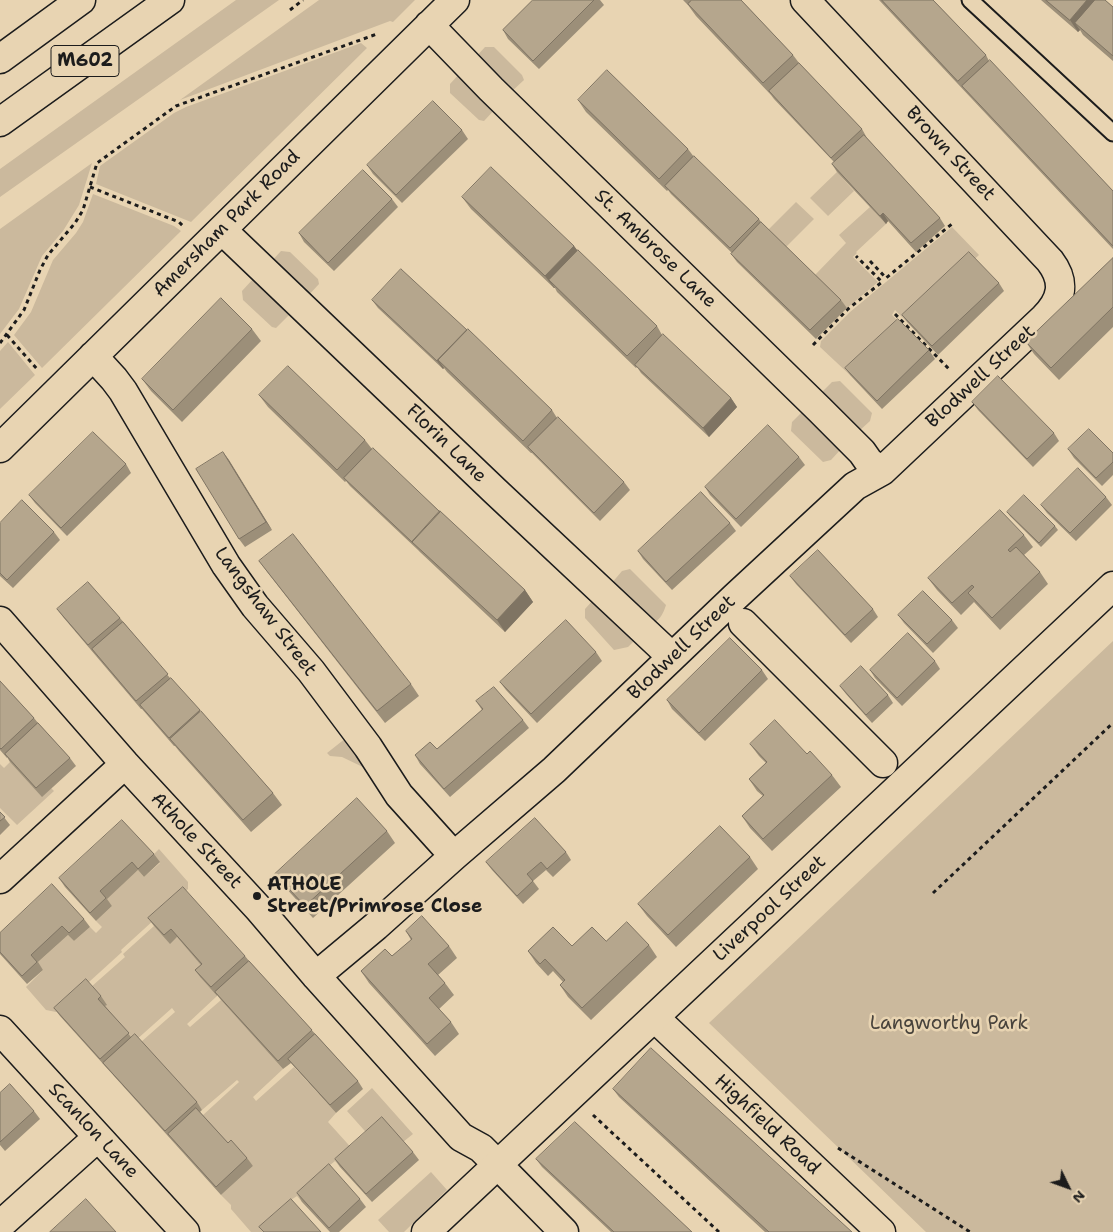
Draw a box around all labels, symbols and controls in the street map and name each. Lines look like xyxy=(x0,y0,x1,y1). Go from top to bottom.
road number: M602 xyxy=(51,46,119,76)
street label: Brown Street xyxy=(900,102,1000,206)
street label: Amersham Park Road xyxy=(149,146,305,302)
street label: St. Ambrose Lane xyxy=(589,185,721,313)
street label: Blodwell Street xyxy=(922,321,1040,433)
street label: Florin Lane xyxy=(401,400,491,488)
street label: Langshaw Street xyxy=(209,543,321,681)
street label: Blodwell Street xyxy=(623,591,741,705)
street label: Athole Street xyxy=(146,788,246,894)
street label: Liverpool Street xyxy=(709,851,831,967)
place label: ATHOLE Street/Primrose Close xyxy=(267,874,482,918)
marker: ATHOLE Street/Primrose Close xyxy=(251,890,263,902)
park label: Langworthy Park xyxy=(870,1013,1028,1035)
street label: Highfield Road xyxy=(709,1070,825,1180)
street label: Scanlon Lane xyxy=(43,1079,143,1183)
north arrow xyxy=(1043,1162,1093,1212)
text: N xyxy=(1069,1187,1090,1207)

